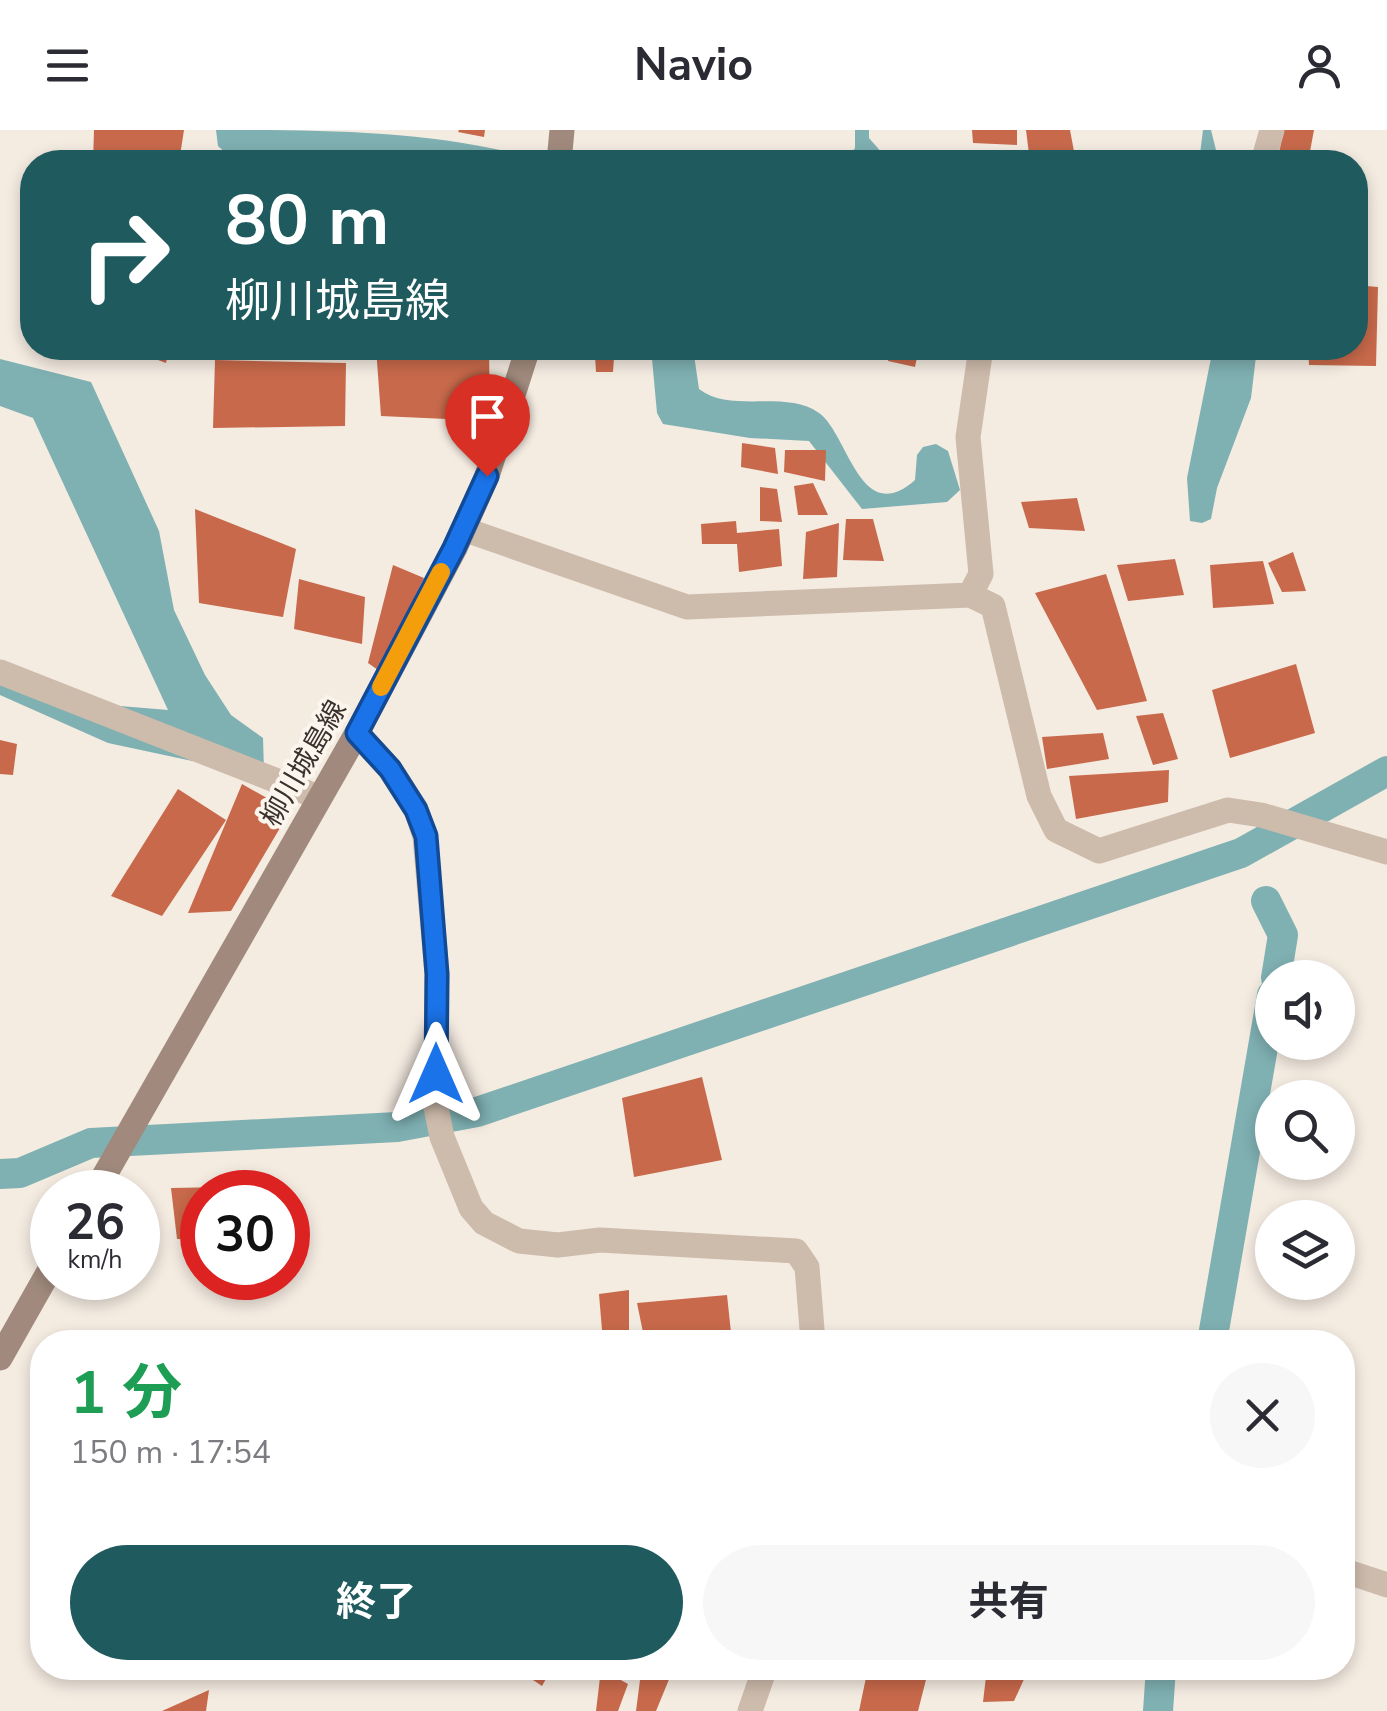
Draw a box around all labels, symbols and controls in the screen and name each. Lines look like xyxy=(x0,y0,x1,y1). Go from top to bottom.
text: Navio xyxy=(634,35,753,96)
icon: menu xyxy=(40,38,95,93)
icon: person xyxy=(1292,38,1347,93)
text: 80 m xyxy=(225,173,389,269)
icon: right xyxy=(60,190,190,320)
text: 柳川城島線 xyxy=(225,271,450,332)
pin xyxy=(445,374,530,477)
icon: arrive xyxy=(460,389,515,444)
street label: 柳川城島線 xyxy=(252,693,355,834)
map controls xyxy=(1255,960,1355,1300)
button: sound xyxy=(1255,960,1355,1060)
position arrow xyxy=(384,1022,488,1126)
button: search xyxy=(1255,1080,1355,1180)
speed limit sign: 30 xyxy=(180,1170,310,1300)
text: 26 xyxy=(65,1188,125,1257)
button: layers xyxy=(1255,1200,1355,1300)
text: km/h xyxy=(67,1243,123,1277)
text: 1 分 xyxy=(70,1352,182,1434)
button: close xyxy=(1210,1363,1315,1468)
text: 150 m · 17:54 xyxy=(70,1431,271,1474)
button: 終了 xyxy=(70,1545,683,1660)
button: 共有 xyxy=(703,1545,1315,1660)

